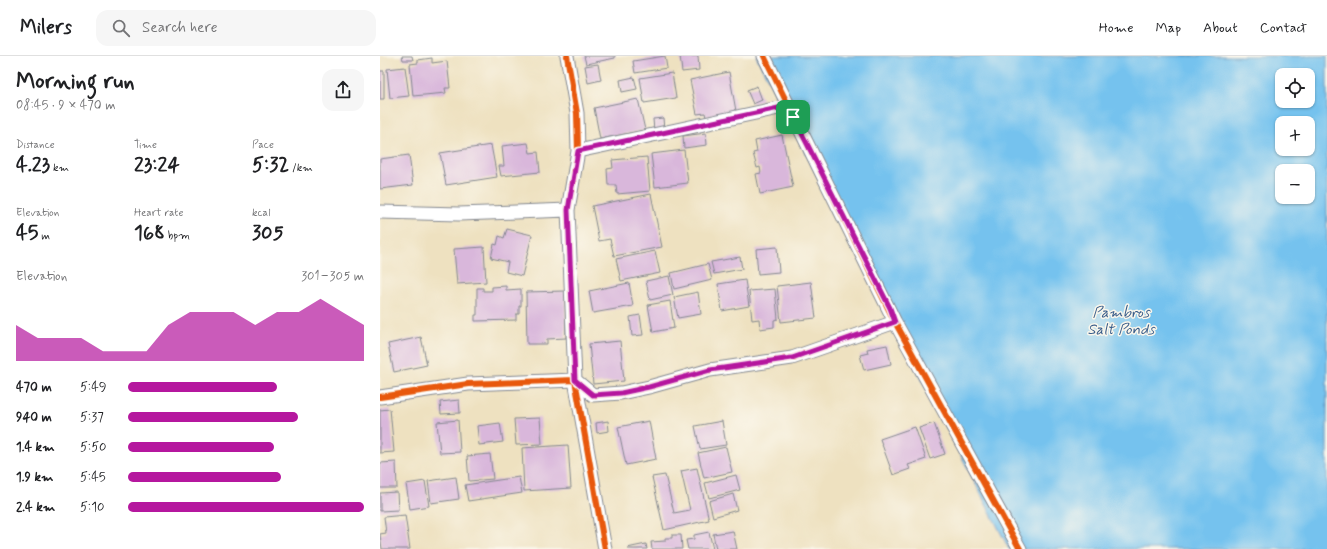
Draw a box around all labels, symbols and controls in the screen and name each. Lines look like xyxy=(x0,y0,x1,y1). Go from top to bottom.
search box xyxy=(96,10,376,46)
text: Milers xyxy=(20,15,72,40)
icon: search xyxy=(110,17,132,39)
text: Search here xyxy=(142,18,217,38)
text: Home xyxy=(1099,19,1133,37)
text: Map xyxy=(1155,19,1181,37)
text: About xyxy=(1203,19,1238,37)
text: Contact xyxy=(1260,19,1307,37)
text: Morning run xyxy=(16,68,135,96)
map controls xyxy=(1275,68,1315,204)
button: locate xyxy=(1275,68,1315,108)
button: share xyxy=(322,69,364,111)
text: 08:45 · 9 × 470 m xyxy=(16,97,116,114)
pin xyxy=(776,100,810,134)
icon: arrive xyxy=(782,106,804,128)
button: + xyxy=(1275,116,1315,156)
text: Distance xyxy=(16,138,55,152)
text: Time xyxy=(134,138,157,152)
text: Pace xyxy=(252,138,274,152)
text: 4.23 xyxy=(16,152,50,179)
text: 23:24 xyxy=(134,152,180,179)
text: 5:32 xyxy=(252,152,289,179)
text: km xyxy=(50,161,69,175)
text: /km xyxy=(289,161,313,175)
button: − xyxy=(1275,164,1315,204)
text: Elevation xyxy=(16,206,59,220)
text: Heart rate xyxy=(134,206,183,220)
text: kcal xyxy=(252,206,270,220)
text: 45 xyxy=(16,220,38,247)
text: 168 xyxy=(134,220,165,247)
text: 305 xyxy=(252,220,284,247)
text: m xyxy=(38,229,50,243)
text: bpm xyxy=(165,229,190,243)
text: Elevation xyxy=(16,268,67,285)
text: 301–305 m xyxy=(301,268,364,285)
water label: Pambros Salt Ponds xyxy=(1087,303,1156,340)
text: 470 m xyxy=(16,379,52,396)
text: 5:49 xyxy=(80,379,107,396)
text: 940 m xyxy=(16,409,52,426)
text: 5:37 xyxy=(80,409,104,426)
text: 1.4 km xyxy=(16,439,55,456)
text: 5:50 xyxy=(80,439,107,456)
text: 1.9 km xyxy=(16,469,53,486)
text: 5:45 xyxy=(80,469,106,486)
text: 2.4 km xyxy=(16,499,55,516)
text: 5:10 xyxy=(80,499,105,516)

